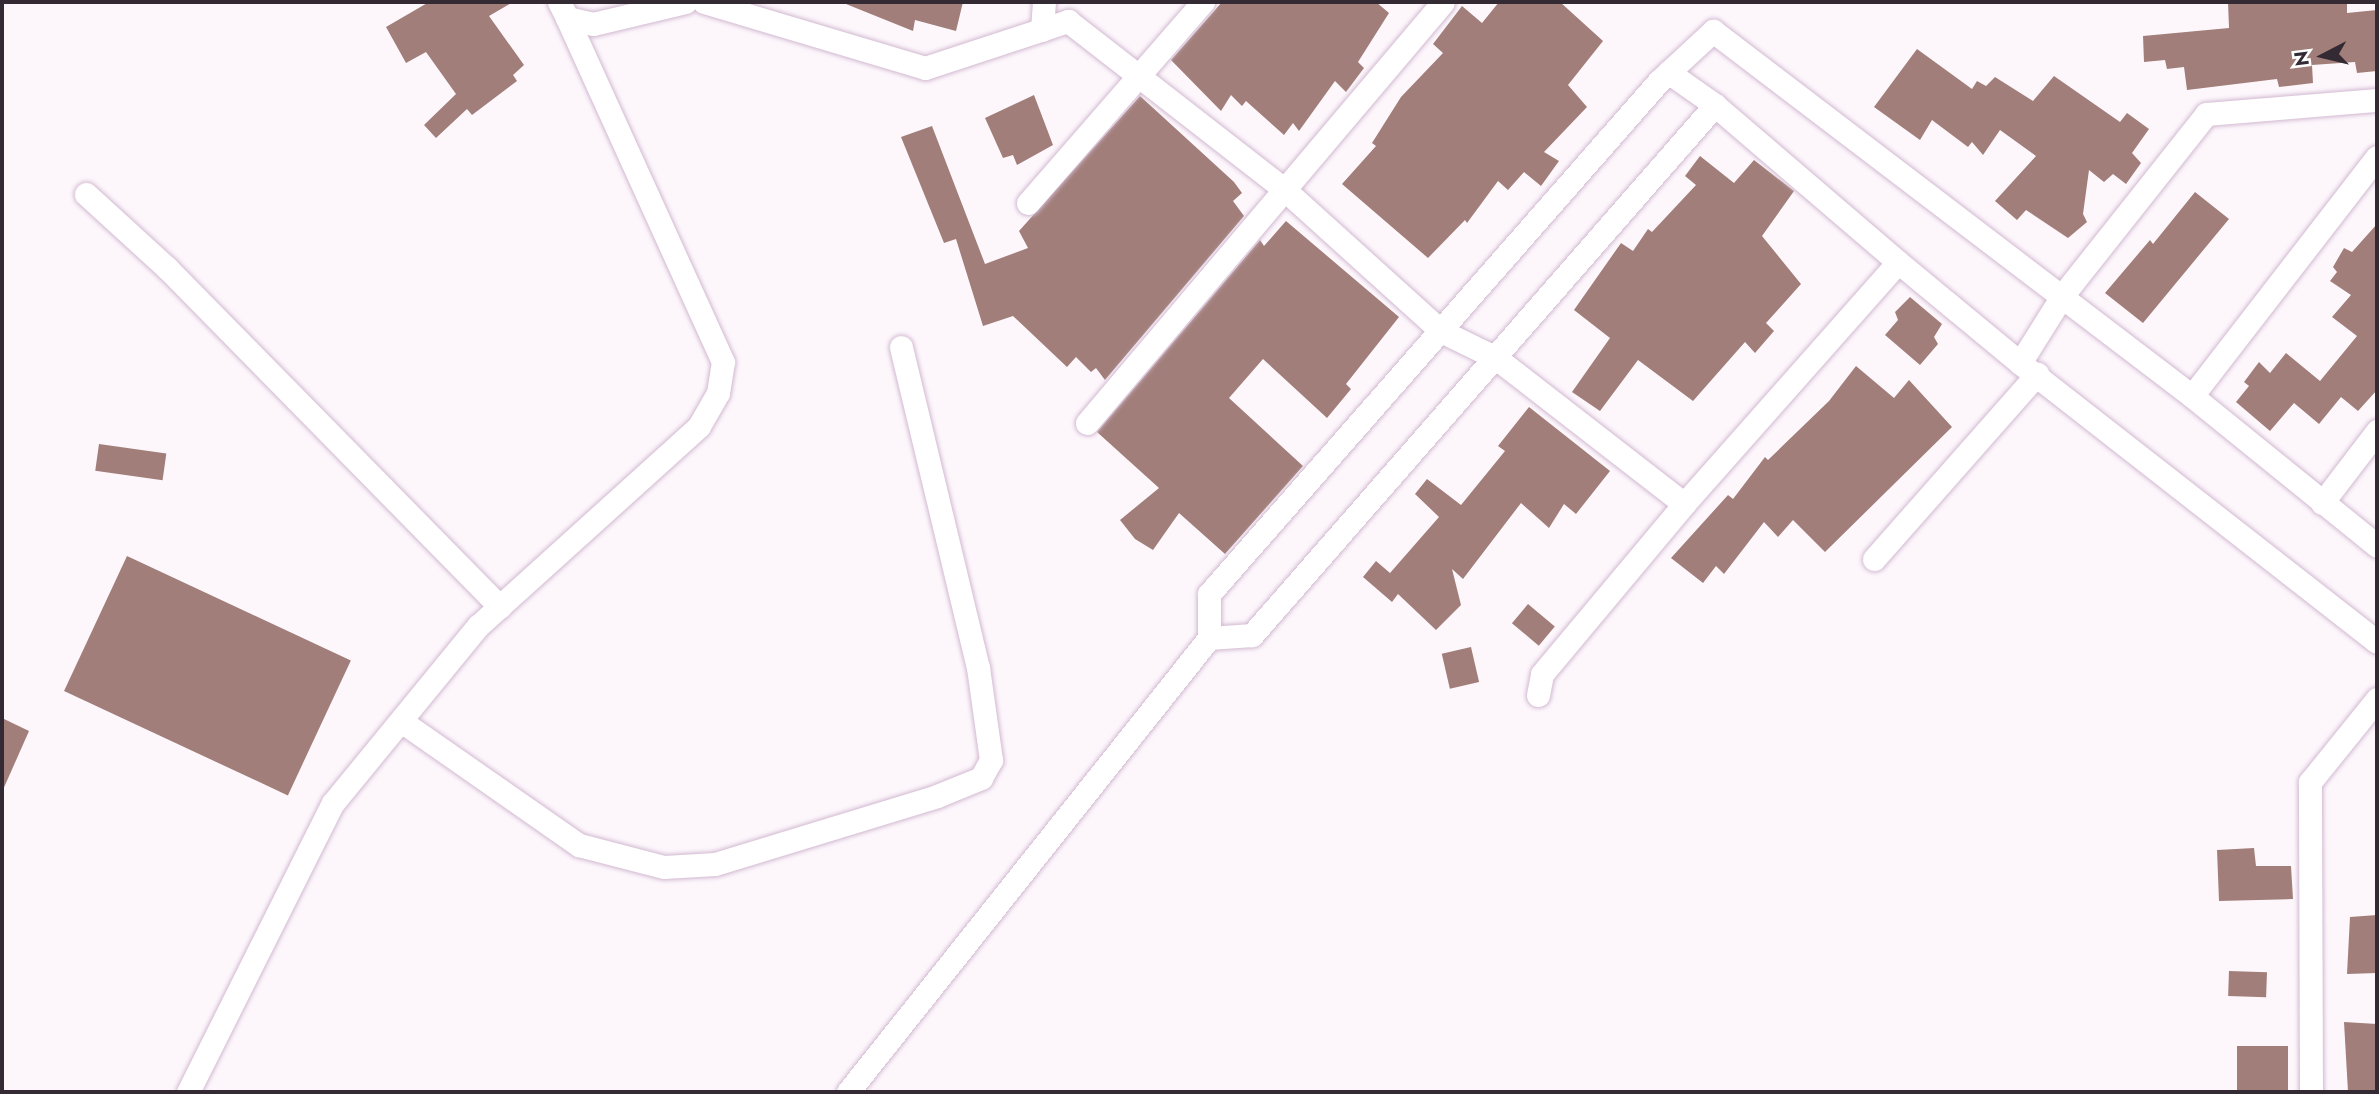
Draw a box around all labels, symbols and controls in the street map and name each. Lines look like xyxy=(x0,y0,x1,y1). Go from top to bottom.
north arrow xyxy=(2288,21,2358,91)
text: N xyxy=(2287,49,2316,68)

